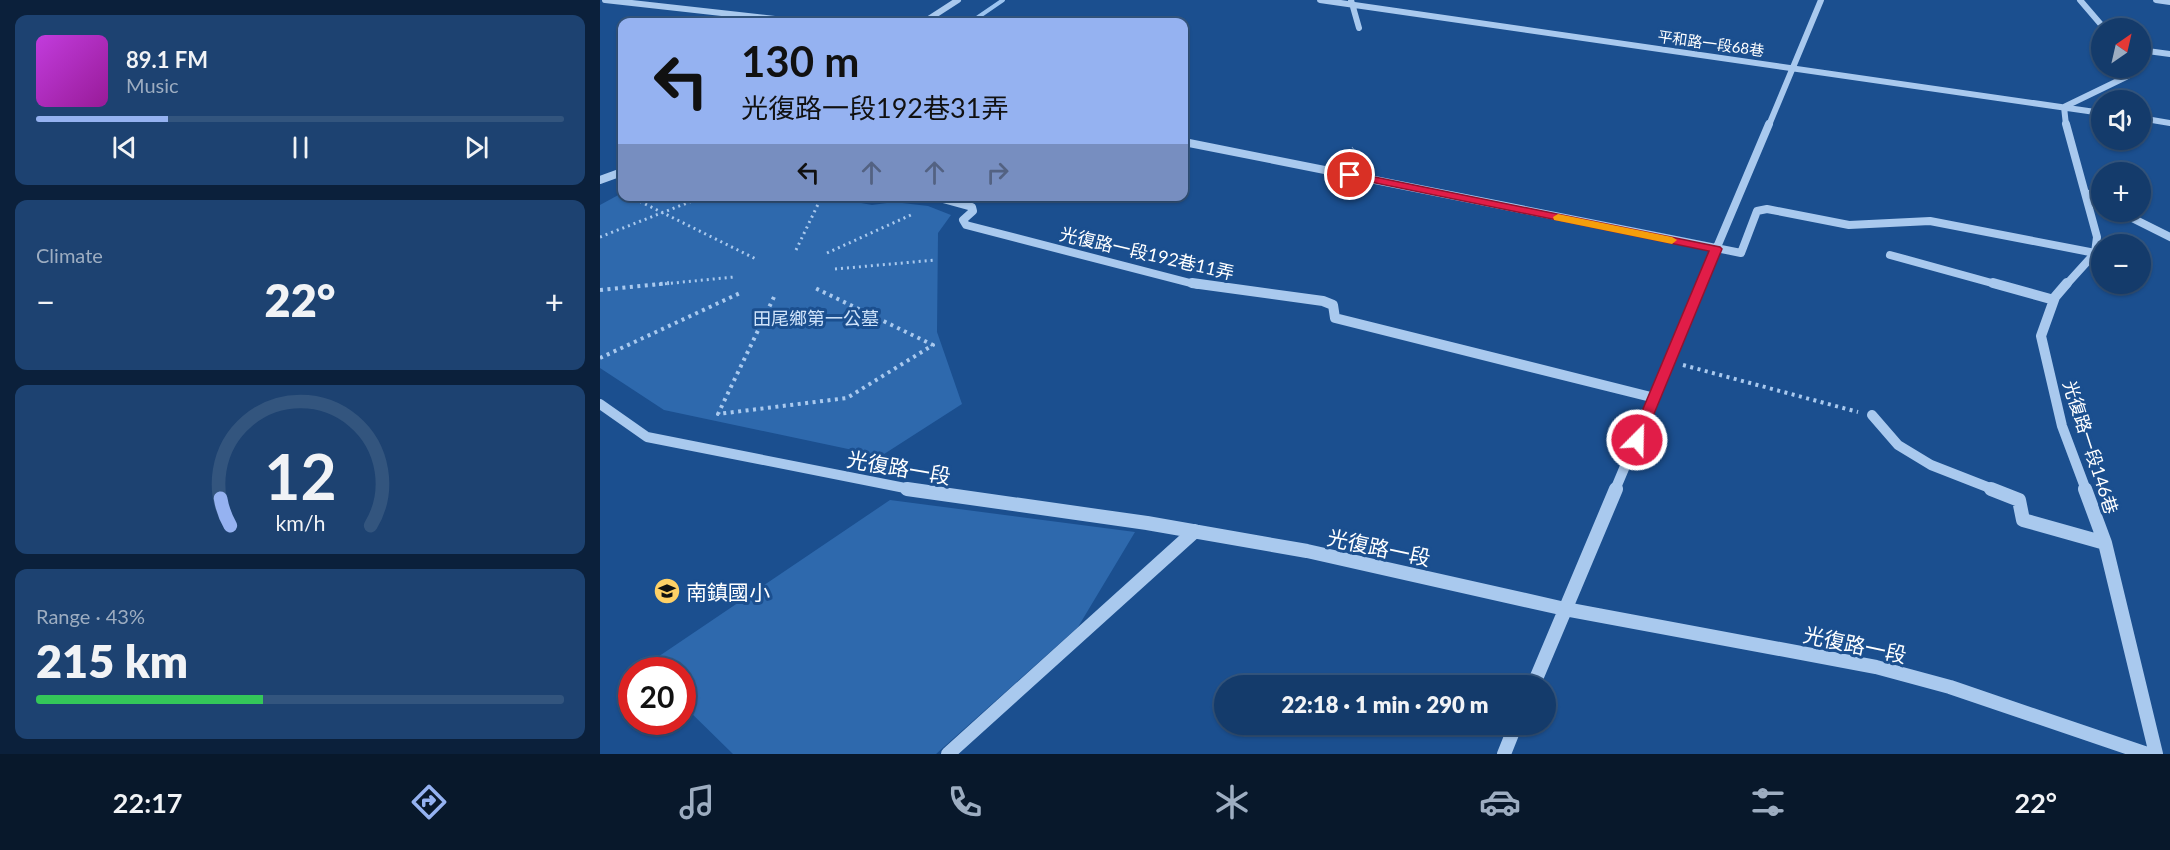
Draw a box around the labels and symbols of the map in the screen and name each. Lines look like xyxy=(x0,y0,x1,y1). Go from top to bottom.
north arrow xyxy=(2091,18,2151,78)
street label: 平和路一段68巷 xyxy=(1657,27,1765,59)
pin xyxy=(1324,149,1375,200)
street label: 光復路一段192巷11弄 xyxy=(1058,222,1236,284)
park label: 田尾鄉第一公墓 xyxy=(753,307,879,329)
street label: 光復路一段146巷 xyxy=(2059,377,2123,517)
position arrow xyxy=(1605,408,1669,472)
street label: 光復路一段 xyxy=(845,446,953,488)
street label: 光復路一段 xyxy=(1325,524,1433,570)
school or university icon: 南鎮國小 xyxy=(652,576,682,606)
place label: 南鎮國小 xyxy=(686,579,770,604)
street label: 光復路一段 xyxy=(1801,621,1909,667)
speed limit sign: 20 xyxy=(618,657,696,735)

